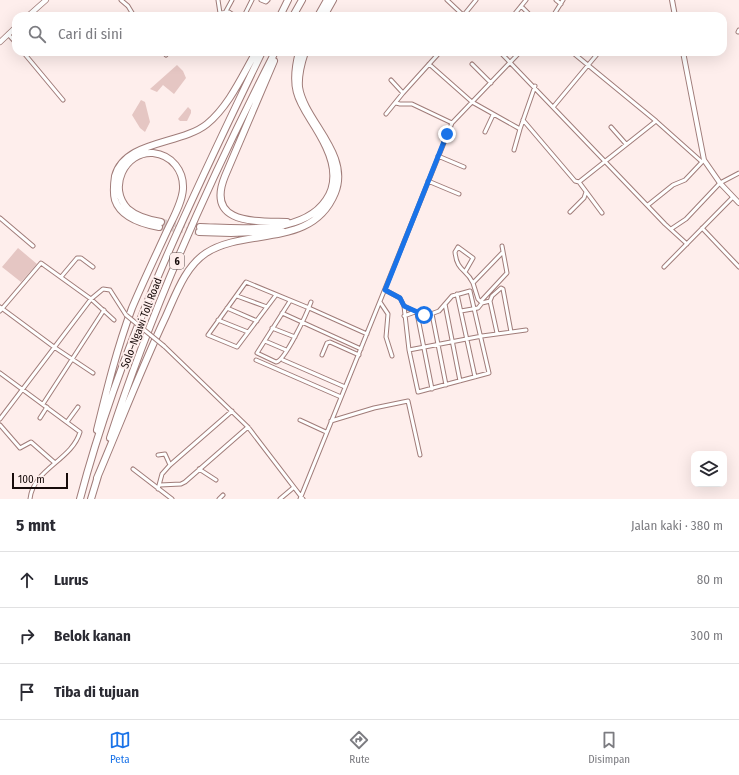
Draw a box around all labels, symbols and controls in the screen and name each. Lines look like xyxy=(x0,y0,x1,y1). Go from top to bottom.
search box xyxy=(12,12,727,56)
icon: search xyxy=(26,23,48,45)
text: Cari di sini xyxy=(58,25,123,43)
route end xyxy=(438,125,456,143)
road number: 6 xyxy=(170,253,184,269)
street label: Solo–Ngawi Toll Road xyxy=(118,276,165,370)
route start xyxy=(415,306,433,324)
map controls xyxy=(691,451,727,487)
button: layers xyxy=(691,451,727,487)
scale bar xyxy=(12,471,68,490)
text: 100 m xyxy=(18,473,45,486)
text: 5 mnt xyxy=(16,515,56,536)
text: Jalan kaki · 380 m xyxy=(631,518,723,533)
icon: ahead xyxy=(16,569,38,591)
text: Lurus xyxy=(54,571,88,589)
text: 80 m xyxy=(697,572,723,587)
icon: right xyxy=(16,625,38,647)
text: Belok kanan xyxy=(54,627,131,645)
text: 300 m xyxy=(691,628,723,643)
icon: arrive xyxy=(16,681,38,703)
text: Tiba di tujuan xyxy=(54,683,139,701)
tab: Peta xyxy=(109,729,131,766)
tab: Rute xyxy=(348,729,370,766)
tab: Disimpan xyxy=(588,729,630,766)

